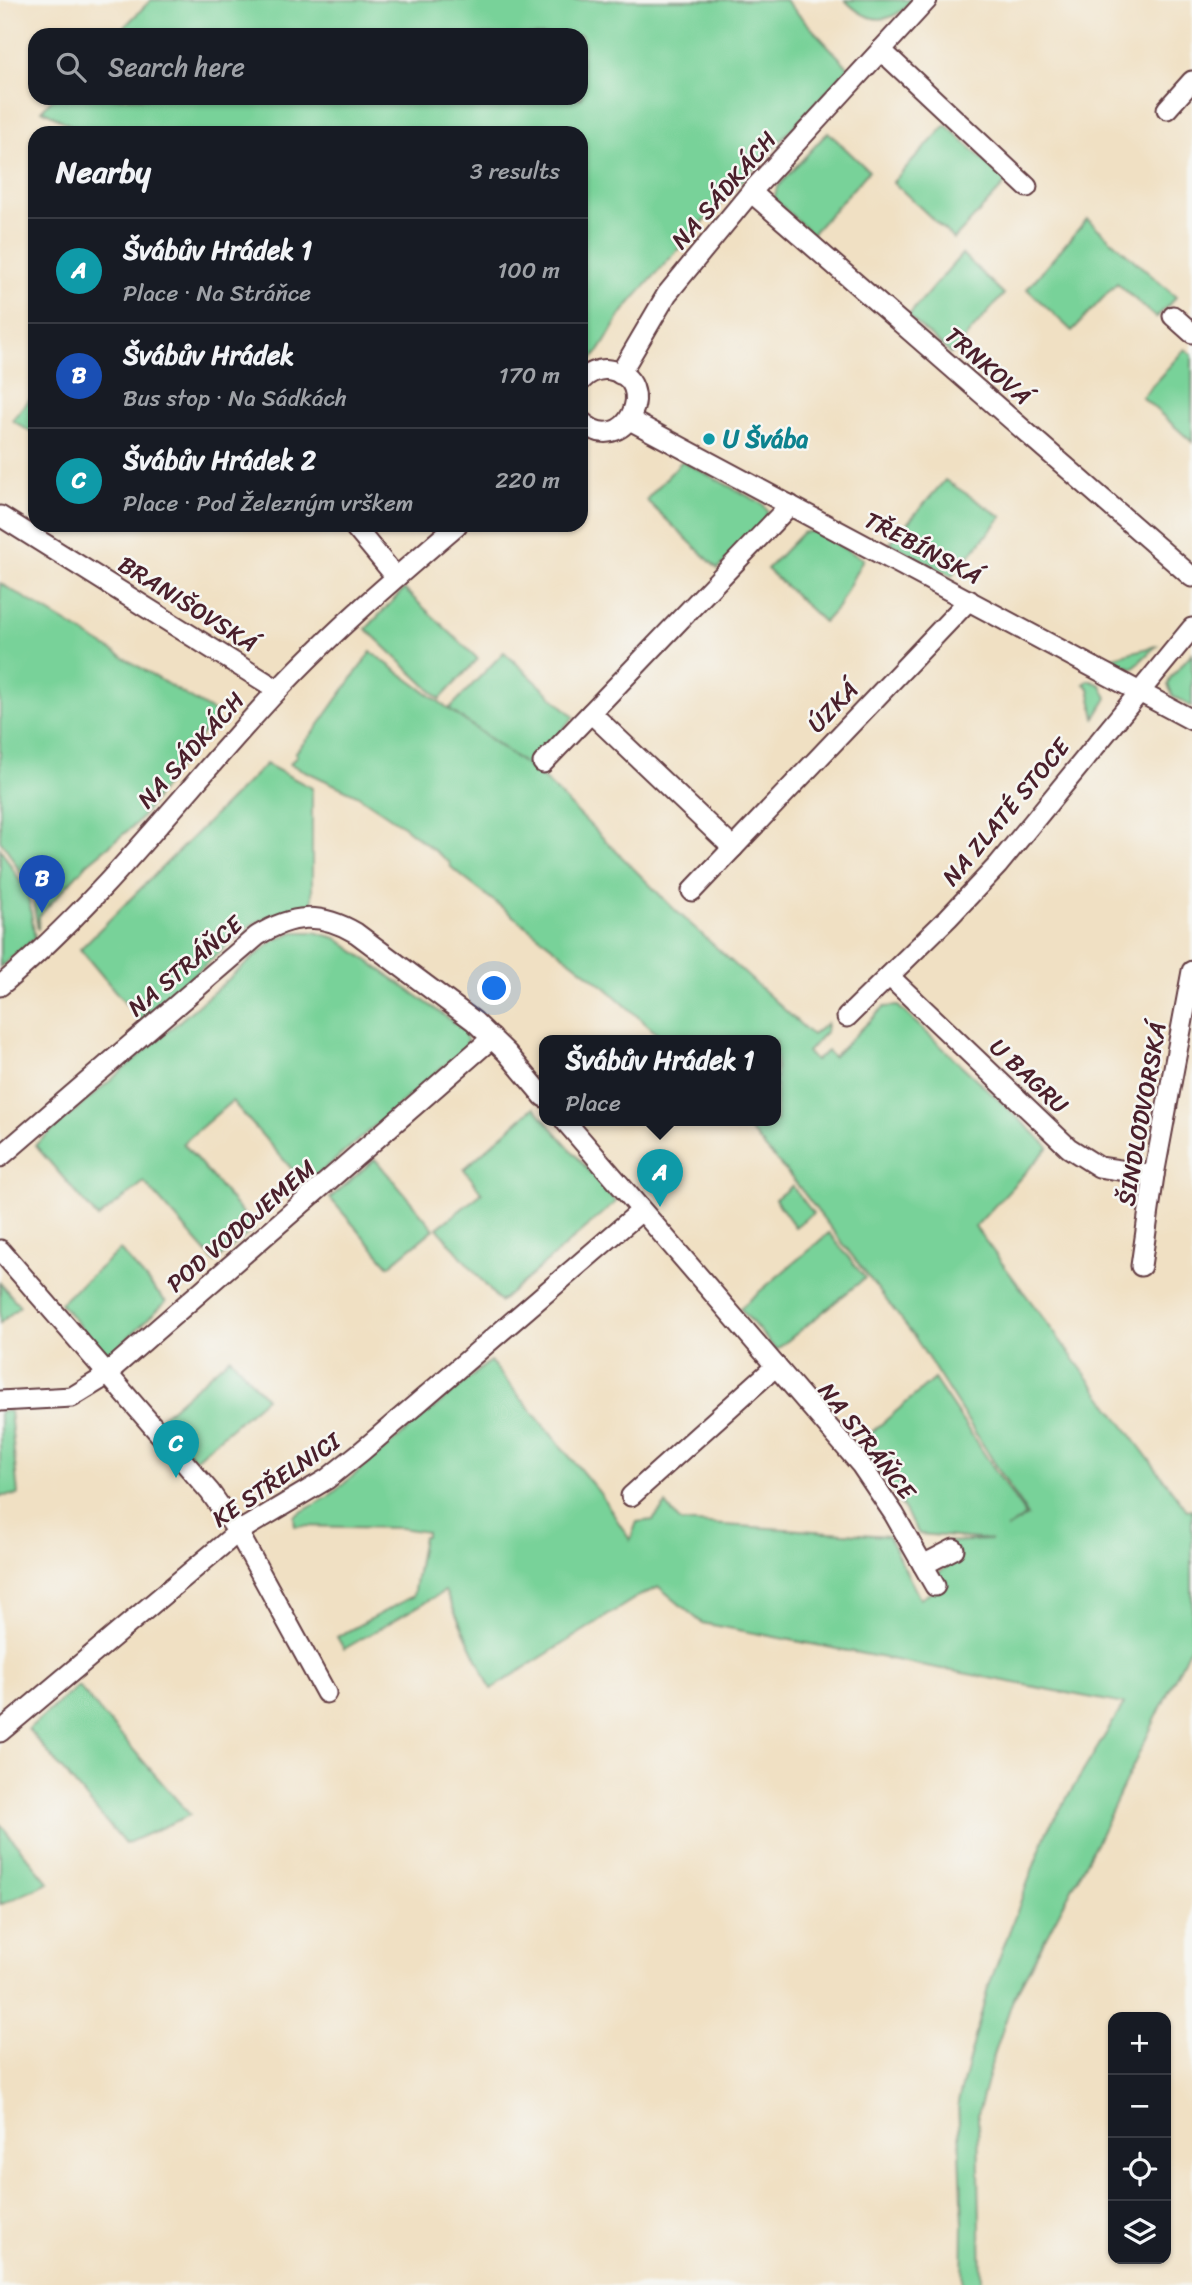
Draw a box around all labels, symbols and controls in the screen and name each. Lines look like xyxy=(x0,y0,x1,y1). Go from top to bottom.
search box xyxy=(28,28,588,105)
text: Search here xyxy=(108,44,245,90)
icon: search xyxy=(52,48,90,86)
street label: NA SÁDKÁCH xyxy=(660,121,788,259)
text: Nearby xyxy=(56,145,151,199)
text: 3 results xyxy=(470,151,560,192)
text: Švábův Hrádek 1 xyxy=(123,227,312,273)
text: A xyxy=(71,250,87,291)
text: 100 m xyxy=(497,250,560,291)
text: Place · Na Stráňce xyxy=(123,273,311,314)
street label: TRNKOVÁ xyxy=(935,316,1044,418)
text: Švábův Hrádek xyxy=(123,332,294,378)
text: B xyxy=(72,355,86,396)
text: 170 m xyxy=(499,355,560,396)
text: Bus stop · Na Sádkách xyxy=(123,378,347,419)
place label: U Švába xyxy=(723,418,808,460)
marker: U Švába xyxy=(701,431,717,447)
text: Švábův Hrádek 2 xyxy=(123,437,316,483)
text: C xyxy=(72,460,86,501)
text: 220 m xyxy=(495,460,560,501)
text: Place · Pod Železným vrškem xyxy=(123,483,414,524)
street label: TŘEBÍNSKÁ xyxy=(856,499,992,598)
street label: BRANIŠOVSKÁ xyxy=(110,544,269,666)
street label: ÚZKÁ xyxy=(797,668,871,743)
street label: NA SÁDKÁCH xyxy=(127,682,255,818)
street label: NA ZLATÉ STOCE xyxy=(931,727,1082,896)
pin: B xyxy=(19,855,65,913)
street label: NA STRÁŇCE xyxy=(118,904,254,1027)
your location xyxy=(477,971,511,1005)
street label: ŠINDLODVORSKÁ xyxy=(1105,1016,1179,1209)
street label: U BAGRU xyxy=(979,1027,1079,1125)
popup xyxy=(539,1035,781,1126)
text: Švábův Hrádek 1 xyxy=(565,1037,755,1083)
text: Place xyxy=(565,1083,621,1124)
street label: POD VODOJEMEM xyxy=(157,1148,326,1303)
pin: A xyxy=(637,1149,683,1207)
street label: NA STRÁŇCE xyxy=(807,1373,928,1511)
pin: C xyxy=(153,1420,199,1478)
street label: KE STŘELNICI xyxy=(203,1420,350,1539)
map controls xyxy=(1108,2012,1171,2264)
button: + xyxy=(1108,2012,1171,2075)
button: − xyxy=(1108,2075,1171,2138)
button: locate xyxy=(1108,2138,1171,2201)
button: layers xyxy=(1108,2201,1171,2264)

